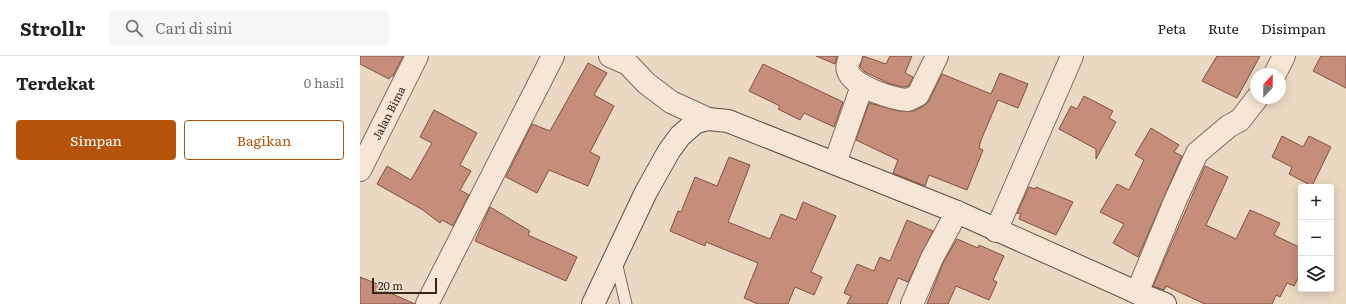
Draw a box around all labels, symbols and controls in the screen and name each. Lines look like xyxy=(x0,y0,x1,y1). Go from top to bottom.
search box xyxy=(109,10,389,46)
text: Strollr xyxy=(20,14,85,42)
text: Cari di sini xyxy=(155,16,233,39)
icon: search xyxy=(123,17,145,39)
text: Peta xyxy=(1157,18,1186,38)
text: Rute xyxy=(1208,18,1239,38)
text: Disimpan xyxy=(1261,18,1326,38)
north arrow xyxy=(1250,68,1286,104)
text: Terdekat xyxy=(16,70,95,95)
text: 0 hasil xyxy=(304,73,344,92)
street label: Jalan Bima xyxy=(368,83,408,142)
button: Simpan xyxy=(16,120,176,160)
button: Bagikan xyxy=(184,120,344,160)
map controls xyxy=(1298,184,1334,292)
button: + xyxy=(1298,184,1334,220)
button: − xyxy=(1298,220,1334,256)
button: layers xyxy=(1298,256,1334,292)
scale bar xyxy=(372,276,437,295)
text: 20 m xyxy=(378,277,403,293)

